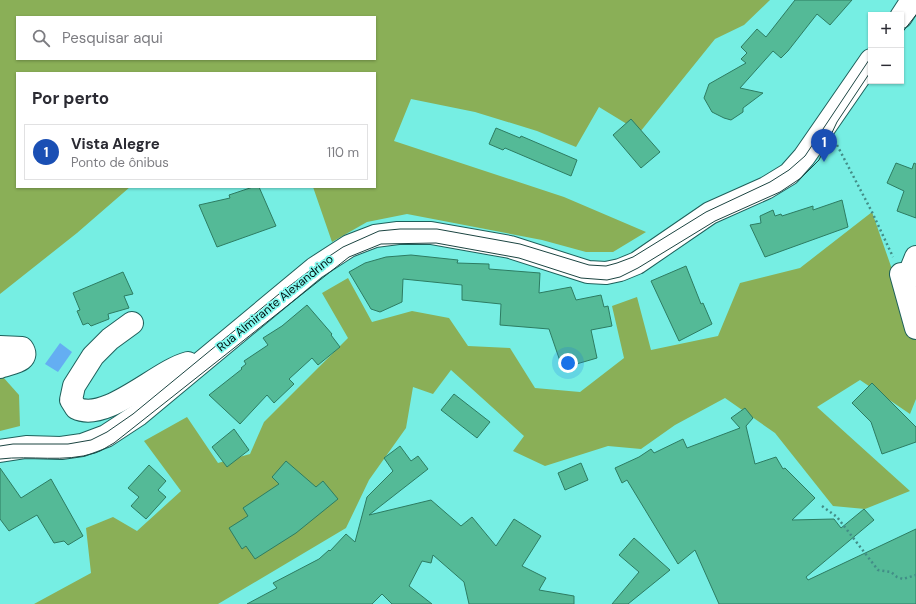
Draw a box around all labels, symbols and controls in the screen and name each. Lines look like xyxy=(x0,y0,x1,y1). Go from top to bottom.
map controls xyxy=(868,12,904,84)
button: + xyxy=(868,12,904,48)
search box xyxy=(16,16,376,60)
icon: search xyxy=(30,27,52,49)
text: Pesquisar aqui xyxy=(62,28,163,48)
button: − xyxy=(868,48,904,84)
text: Por perto xyxy=(32,87,109,109)
pin: 1 xyxy=(811,129,837,162)
text: Vista Alegre xyxy=(71,134,160,154)
text: 1 xyxy=(44,144,48,161)
text: 110 m xyxy=(327,144,359,161)
text: Ponto de ônibus xyxy=(71,154,169,171)
street label: Rua Almirante Alexandrino xyxy=(213,251,337,355)
your location xyxy=(558,353,578,373)

